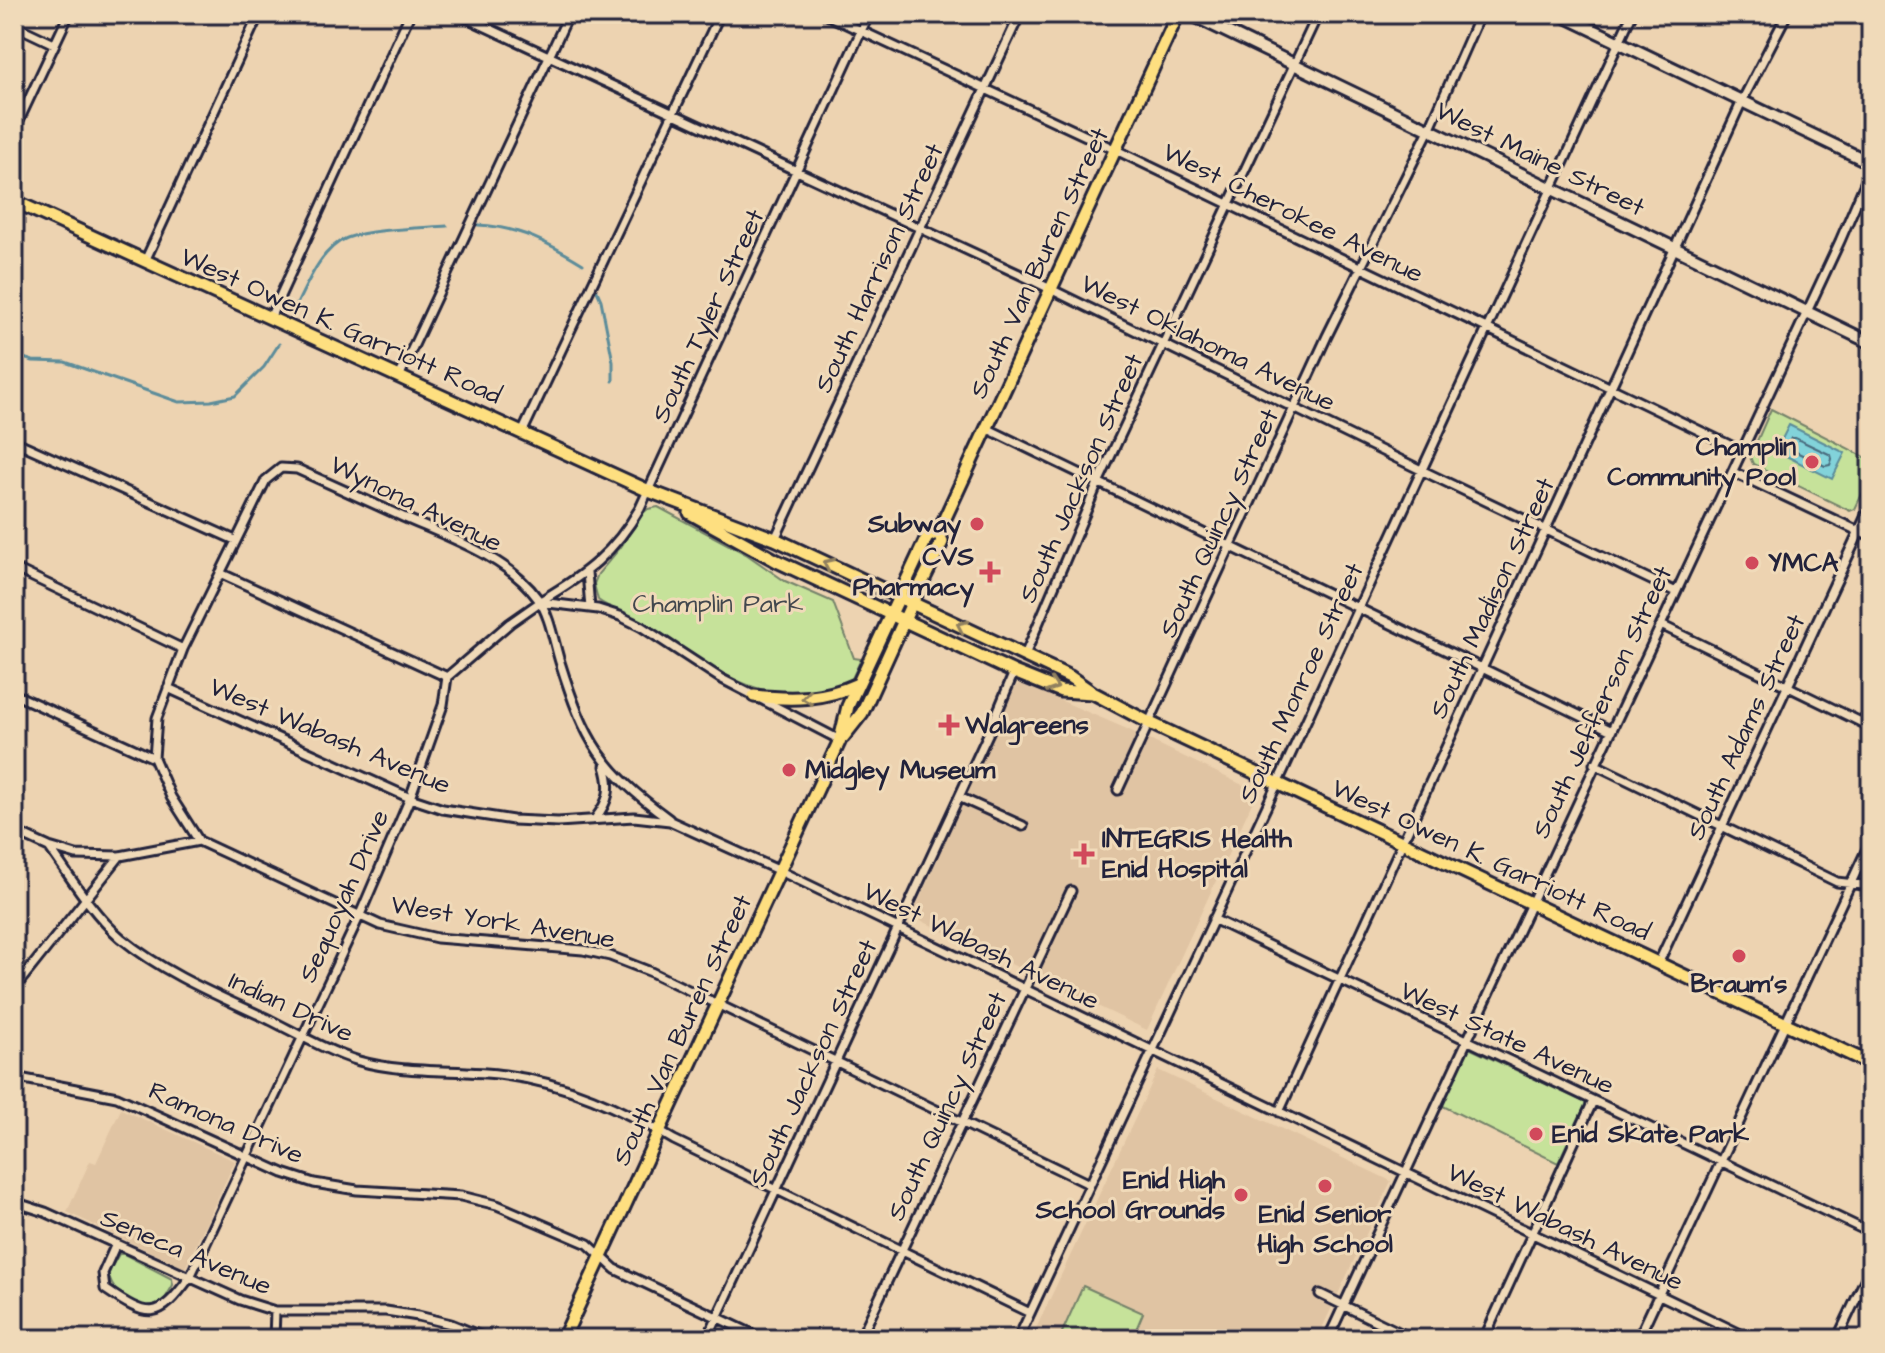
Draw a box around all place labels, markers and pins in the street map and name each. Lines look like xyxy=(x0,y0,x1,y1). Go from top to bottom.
place label: Champlin Community Pool xyxy=(1607,429,1796,498)
marker: Champlin Community Pool xyxy=(1803,453,1821,471)
place label: Subway xyxy=(867,506,962,545)
marker: Subway xyxy=(968,515,986,533)
place label: CVS Pharmacy xyxy=(853,539,975,608)
place label: YMCA xyxy=(1768,545,1839,581)
marker: YMCA xyxy=(1743,554,1761,572)
marker: CVS Pharmacy xyxy=(981,563,999,581)
place label: Walgreens xyxy=(964,707,1089,746)
marker: Walgreens xyxy=(940,716,958,734)
place label: Midgley Museum xyxy=(805,752,996,791)
marker: Midgley Museum xyxy=(780,761,798,779)
place label: INTEGRIS Health Enid Hospital xyxy=(1102,821,1293,887)
marker: INTEGRIS Health Enid Hospital xyxy=(1073,843,1095,865)
marker: Braum's xyxy=(1730,947,1748,965)
place label: Braum's xyxy=(1691,966,1787,1002)
place label: Enid Skate Park xyxy=(1552,1116,1750,1152)
marker: Enid Skate Park xyxy=(1527,1125,1545,1143)
place label: Enid High School Grounds xyxy=(1035,1162,1226,1228)
marker: Enid Senior High School xyxy=(1316,1177,1334,1195)
marker: Enid High School Grounds xyxy=(1232,1186,1250,1204)
place label: Enid Senior High School xyxy=(1257,1196,1393,1265)

